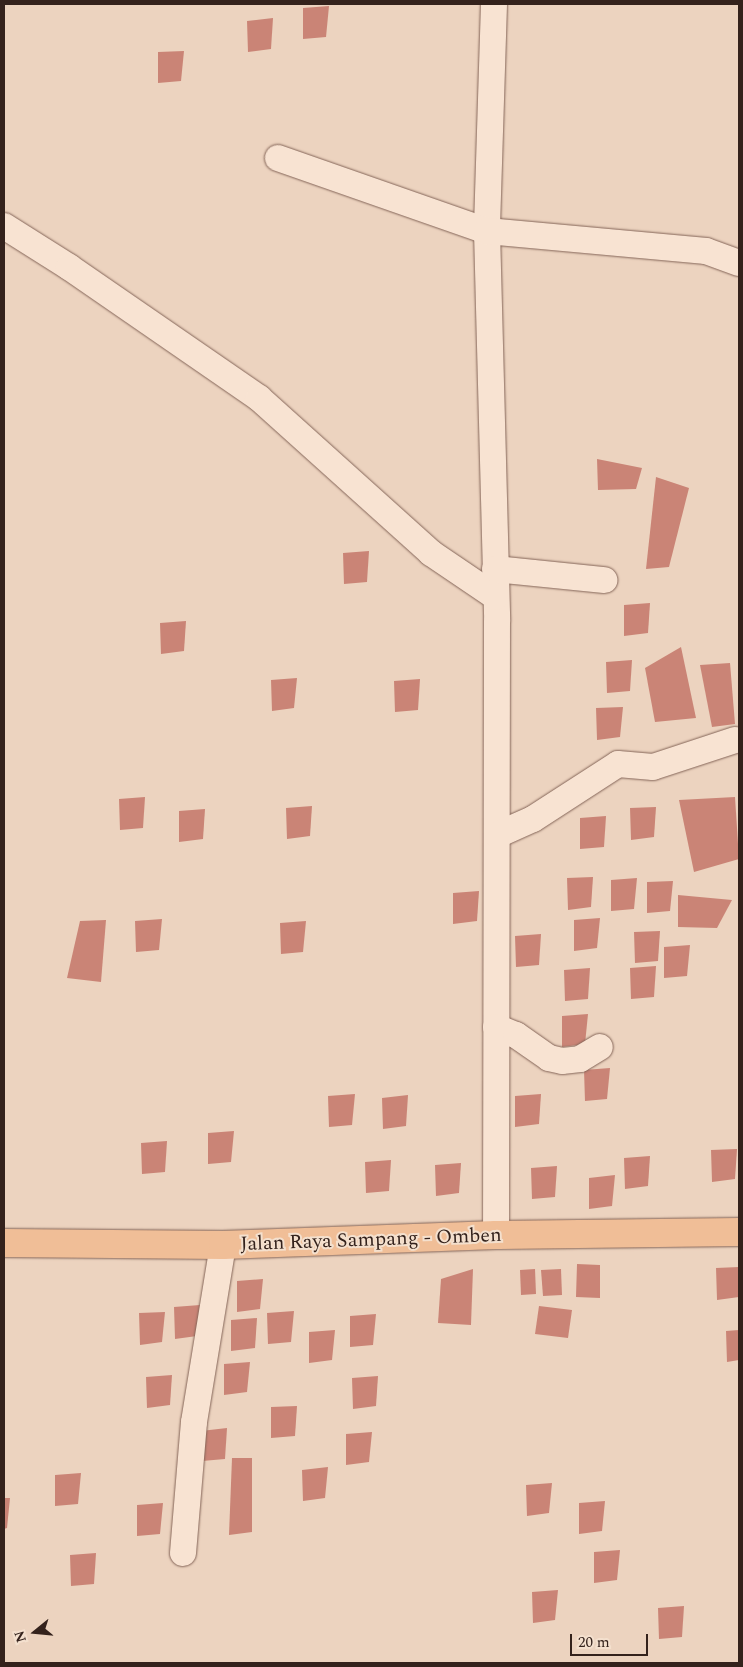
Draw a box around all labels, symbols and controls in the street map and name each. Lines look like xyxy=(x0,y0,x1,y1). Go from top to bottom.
street label: Jalan Raya Sampang - Omben xyxy=(240,1223,502,1257)
north arrow xyxy=(10,1607,60,1657)
scale bar xyxy=(573,1624,650,1656)
text: N xyxy=(8,1628,32,1645)
text: 20 m xyxy=(578,1631,610,1654)

